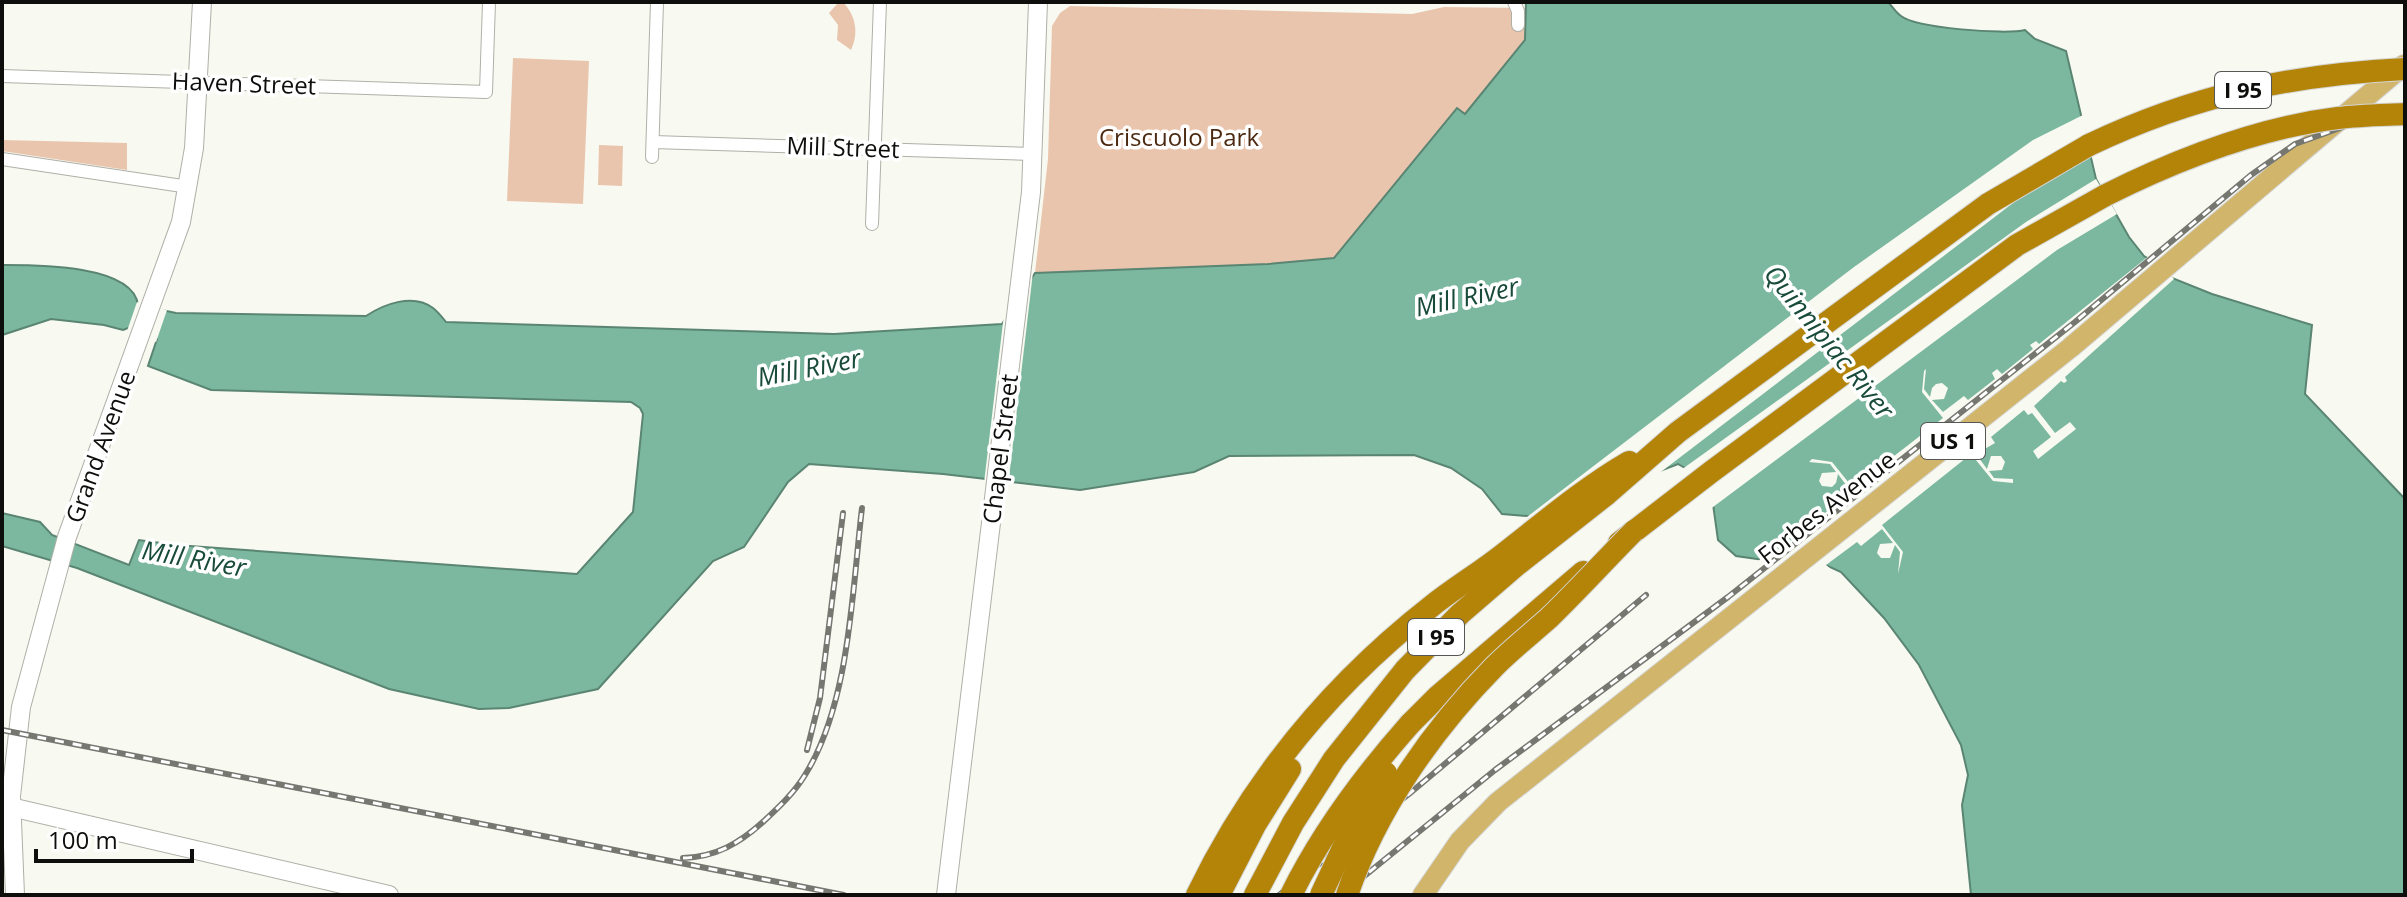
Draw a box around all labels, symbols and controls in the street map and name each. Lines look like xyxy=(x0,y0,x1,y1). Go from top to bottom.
street label: Haven Street xyxy=(171,63,317,102)
road number: I 95 xyxy=(2215,72,2271,108)
park label: Criscuolo Park xyxy=(1099,120,1259,153)
street label: Mill Street xyxy=(786,128,900,165)
water label: Quinnipiac River xyxy=(1757,257,1904,427)
water label: Mill River xyxy=(1412,267,1523,325)
water label: Mill River xyxy=(754,339,865,395)
street label: Grand Avenue xyxy=(57,366,142,527)
street label: Chapel Street xyxy=(974,372,1025,526)
road number: US 1 xyxy=(1921,423,1985,459)
street label: Forbes Avenue xyxy=(1751,443,1902,571)
water label: Mill River xyxy=(139,531,251,585)
road number: I 95 xyxy=(1408,619,1464,655)
scale bar xyxy=(36,813,192,863)
text: 100 m xyxy=(48,823,118,856)

